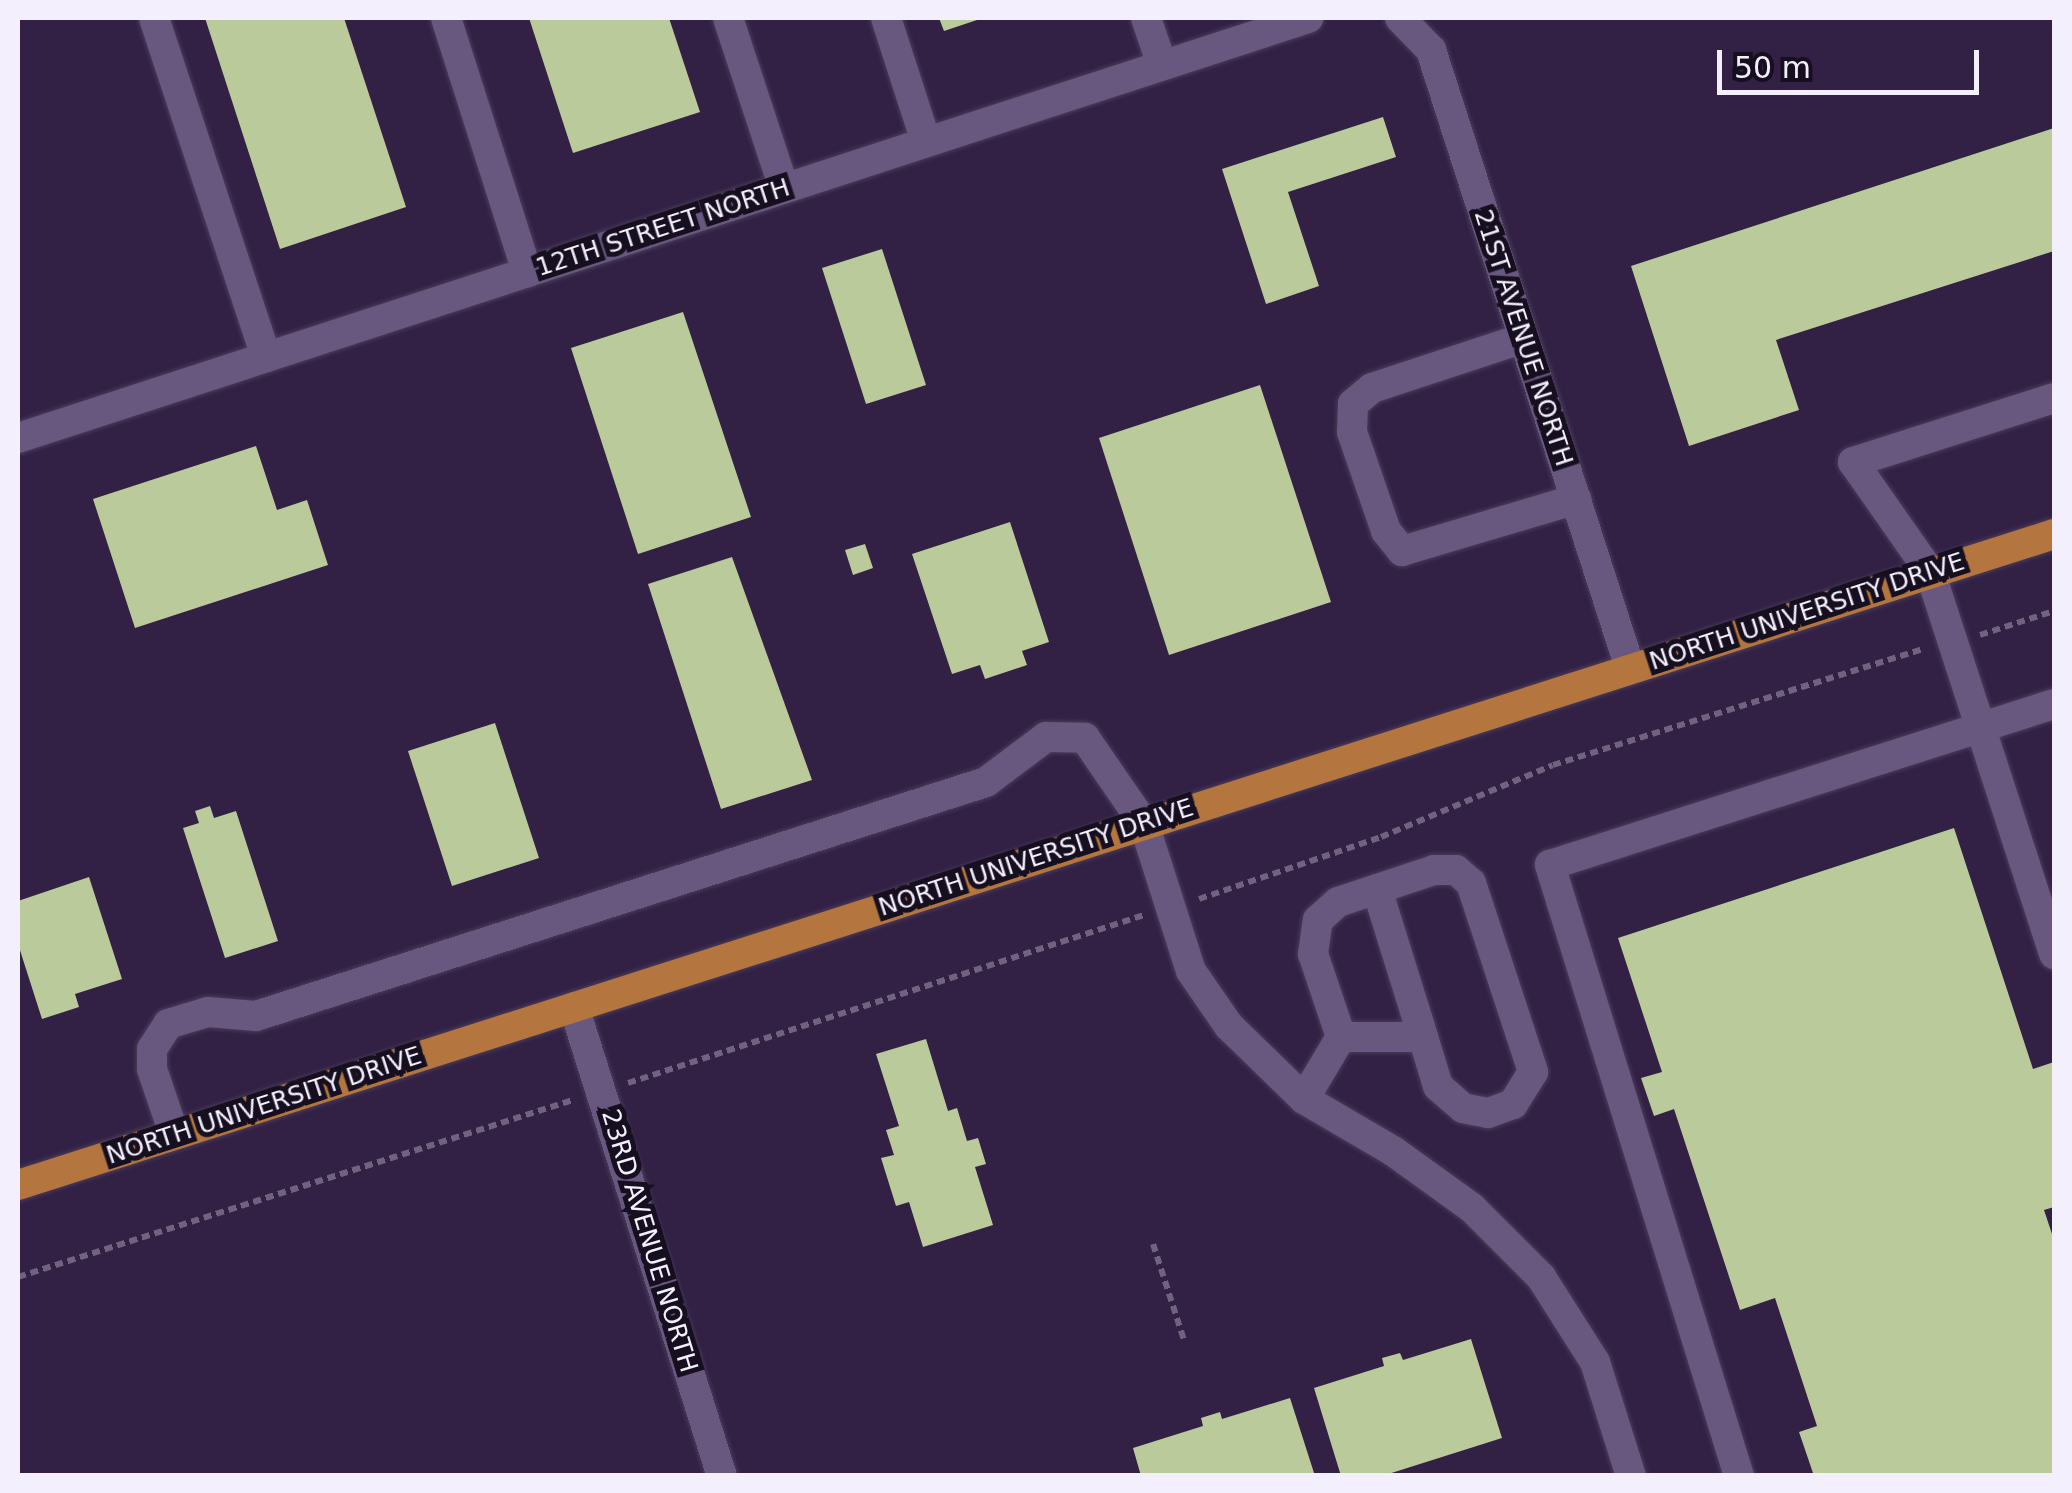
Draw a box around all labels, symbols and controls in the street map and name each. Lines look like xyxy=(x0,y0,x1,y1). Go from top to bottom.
scale bar xyxy=(1722,30,1984,92)
text: 50 m xyxy=(1734,50,1811,85)
street label: 12TH STREET NORTH xyxy=(532,173,794,283)
street label: 21ST AVENUE NORTH xyxy=(1467,206,1579,470)
street label: NORTH UNIVERSITY DRIVE xyxy=(1646,547,1968,677)
street label: NORTH UNIVERSITY DRIVE xyxy=(875,793,1197,923)
street label: NORTH UNIVERSITY DRIVE xyxy=(103,1041,425,1171)
street label: 23RD AVENUE NORTH xyxy=(595,1106,703,1376)

